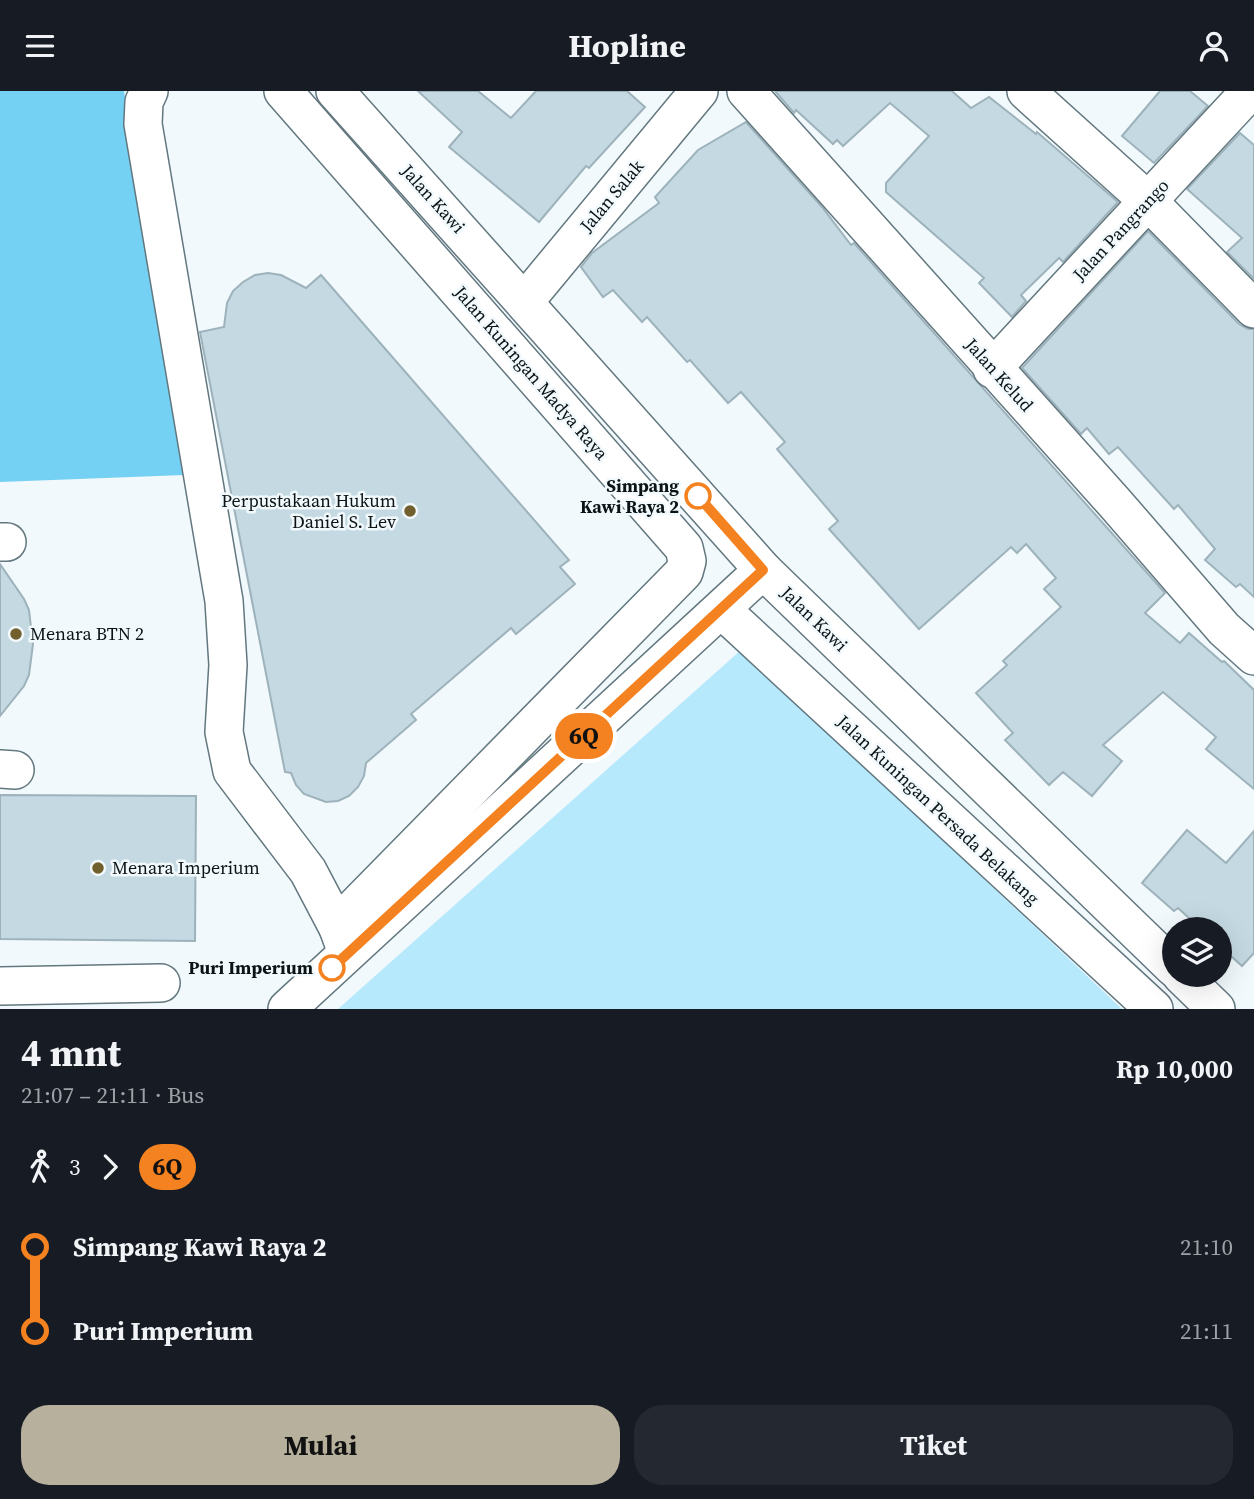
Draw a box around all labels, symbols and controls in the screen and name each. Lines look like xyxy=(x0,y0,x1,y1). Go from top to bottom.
text: Hopline xyxy=(568,24,686,68)
icon: menu xyxy=(21,27,59,65)
icon: person xyxy=(1195,27,1233,65)
street label: Jalan Salak xyxy=(573,154,649,238)
street label: Jalan Kawi xyxy=(395,158,471,238)
street label: Jalan Pangrango xyxy=(1066,173,1175,287)
street label: Jalan Kuningan Madya Raya xyxy=(448,279,615,466)
street label: Jalan Kelud xyxy=(959,332,1039,417)
place label: Simpang Kawi Raya 2 xyxy=(580,473,679,519)
marker: Simpang Kawi Raya 2 xyxy=(685,483,711,509)
place label: Perpustakaan Hukum Daniel S. Lev xyxy=(221,488,396,534)
marker: Perpustakaan Hukum Daniel S. Lev xyxy=(402,503,418,519)
street label: Jalan Kawi xyxy=(775,580,853,657)
place label: Menara BTN 2 xyxy=(30,621,144,646)
marker: Menara BTN 2 xyxy=(8,626,24,642)
street label: Jalan Kuningan Persada Belakang xyxy=(831,708,1045,910)
line badge: 6Q xyxy=(552,713,616,759)
text: 6Q xyxy=(569,719,599,752)
place label: Menara Imperium xyxy=(112,855,260,880)
marker: Menara Imperium xyxy=(90,860,106,876)
map controls xyxy=(1162,917,1232,987)
button: layers xyxy=(1162,917,1232,987)
place label: Puri Imperium xyxy=(188,955,313,980)
marker: Puri Imperium xyxy=(319,955,345,981)
text: 4 mnt xyxy=(21,1027,121,1079)
text: Rp 10,000 xyxy=(1116,1051,1233,1087)
text: 21:07 – 21:11 · Bus xyxy=(21,1079,204,1111)
icon: walk xyxy=(21,1148,59,1186)
icon: forward xyxy=(91,1148,129,1186)
text: 6Q xyxy=(153,1150,182,1183)
text: 3 xyxy=(69,1151,81,1183)
text: Simpang Kawi Raya 2 xyxy=(73,1229,327,1265)
text: 21:10 xyxy=(1180,1231,1233,1263)
text: Puri Imperium xyxy=(73,1313,253,1349)
text: 21:11 xyxy=(1180,1315,1233,1347)
button: Mulai xyxy=(21,1405,620,1485)
button: Tiket xyxy=(634,1405,1233,1485)

